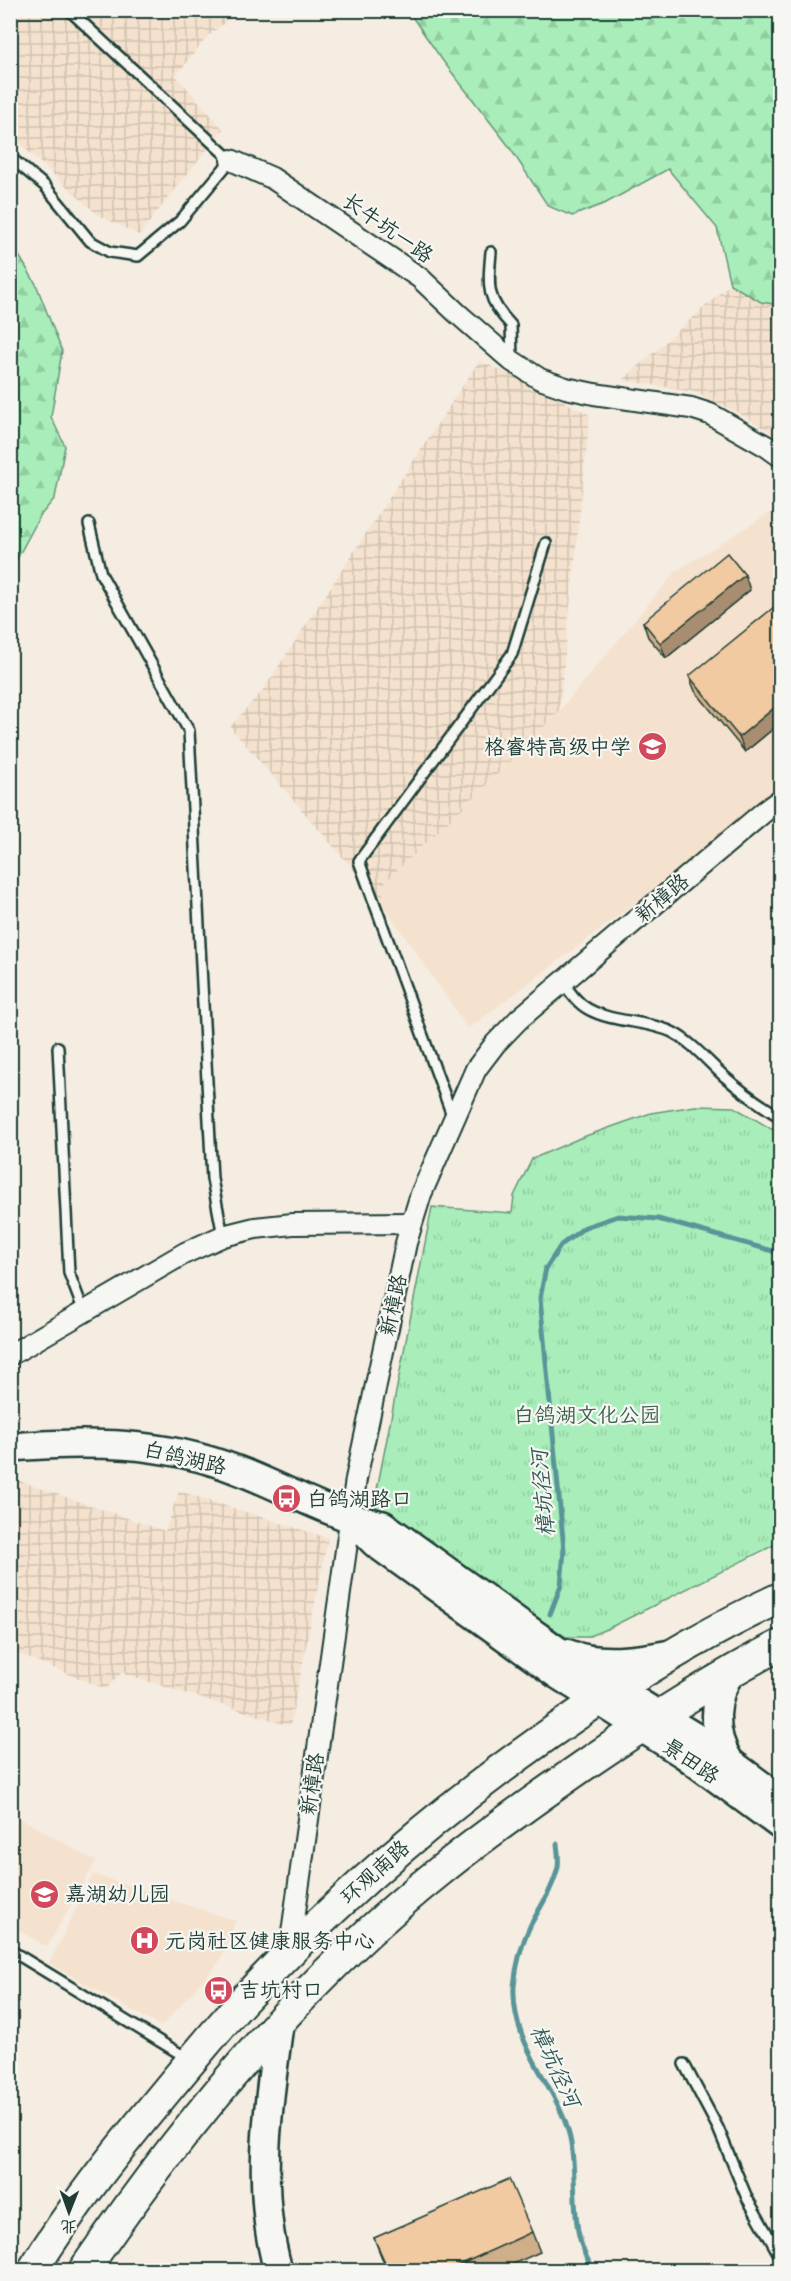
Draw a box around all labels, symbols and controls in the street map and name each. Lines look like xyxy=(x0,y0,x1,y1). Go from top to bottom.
street label: 长牛坑一路 xyxy=(337,187,438,270)
school or university icon: 格睿特高级中学 xyxy=(636,731,668,763)
place label: 格睿特高级中学 xyxy=(484,734,631,761)
street label: 新樟路 xyxy=(630,868,695,929)
street label: 新樟路 xyxy=(374,1271,413,1339)
park label: 白鸽湖文化公园 xyxy=(514,1402,661,1429)
street label: 白鸽湖路 xyxy=(141,1436,229,1481)
water label: 樟坑径河 xyxy=(525,1445,561,1538)
bus stop icon: 白鸽湖路口 xyxy=(270,1483,302,1515)
place label: 白鸽湖路口 xyxy=(307,1486,412,1513)
street label: 景田路 xyxy=(657,1733,724,1790)
street label: 新樟路 xyxy=(295,1751,330,1817)
street label: 环观南路 xyxy=(335,1834,416,1911)
school or university icon: 嘉湖幼儿园 xyxy=(28,1878,60,1910)
place label: 嘉湖幼儿园 xyxy=(65,1881,170,1908)
hospital icon: 元岗社区健康服务中心 xyxy=(128,1925,160,1957)
place label: 元岗社区健康服务中心 xyxy=(165,1928,375,1955)
bus stop icon: 吉坑村口 xyxy=(202,1974,234,2006)
place label: 吉坑村口 xyxy=(239,1977,323,2004)
water label: 樟坑径河 xyxy=(524,2021,588,2115)
north arrow xyxy=(39,2182,99,2242)
text: 北 xyxy=(61,2216,77,2236)

